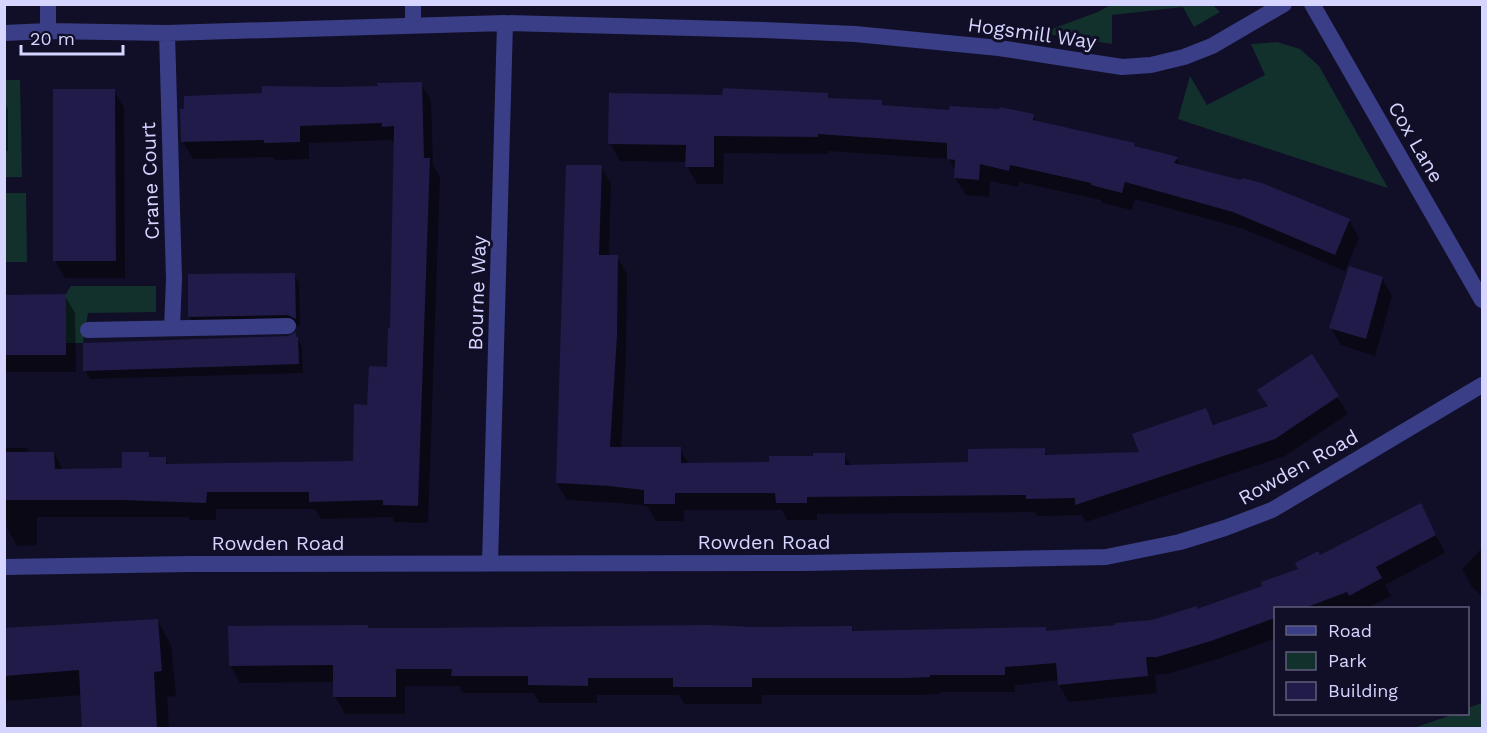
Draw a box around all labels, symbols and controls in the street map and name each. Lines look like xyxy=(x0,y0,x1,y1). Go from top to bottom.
street label: Hogsmill Way xyxy=(966,12,1098,54)
scale bar xyxy=(21,18,123,56)
text: 20 m xyxy=(30,28,75,49)
street label: Cox Lane xyxy=(1383,97,1449,187)
street label: Crane Court xyxy=(136,121,164,240)
street label: Bourne Way xyxy=(463,234,491,351)
street label: Rowden Road xyxy=(1234,424,1362,510)
street label: Rowden Road xyxy=(697,530,831,554)
street label: Rowden Road xyxy=(211,531,345,555)
legend xyxy=(1274,607,1469,715)
text: Road xyxy=(1328,620,1372,641)
text: Park xyxy=(1328,650,1367,671)
text: Building xyxy=(1328,680,1398,701)

